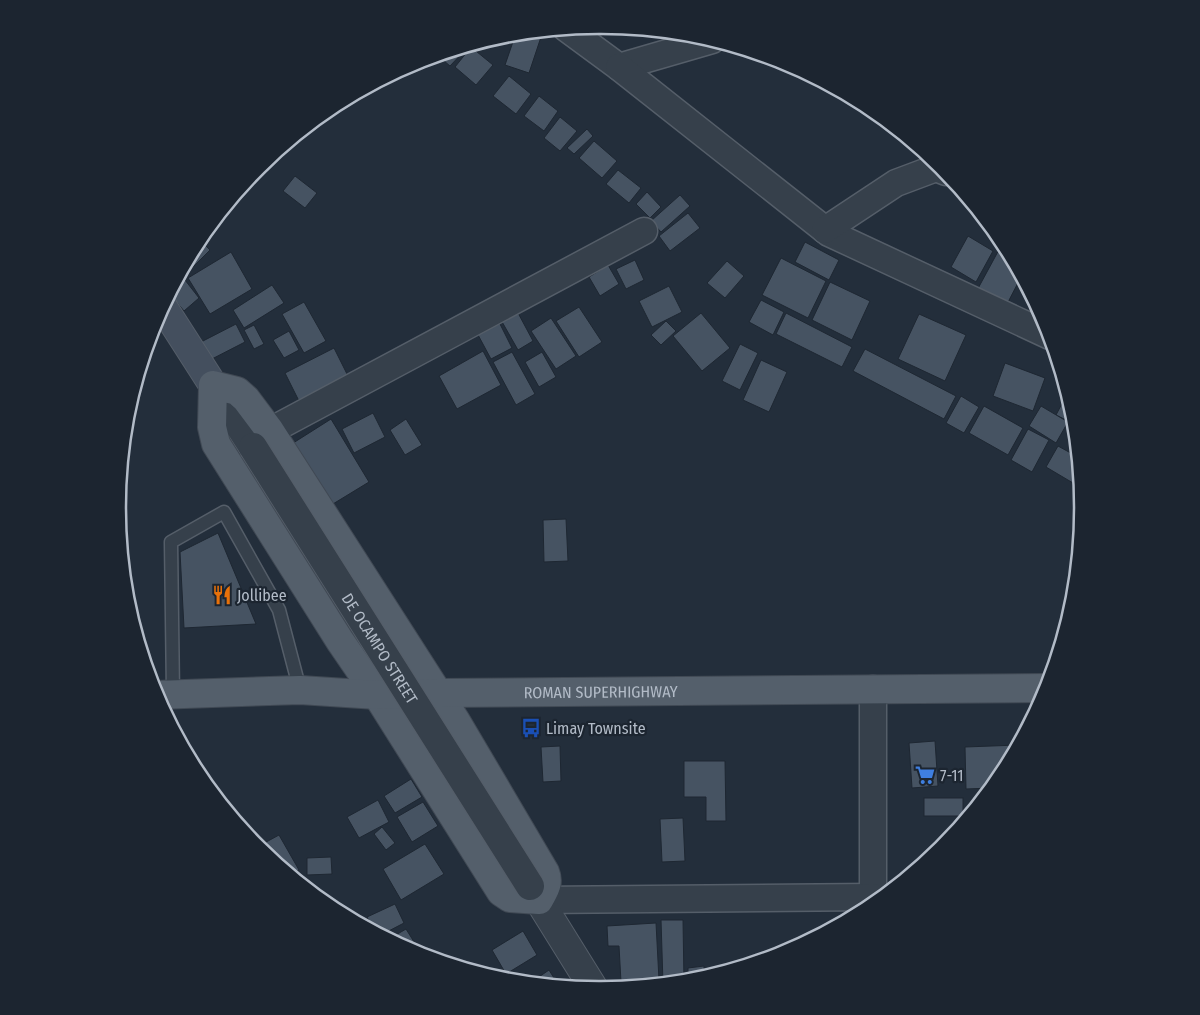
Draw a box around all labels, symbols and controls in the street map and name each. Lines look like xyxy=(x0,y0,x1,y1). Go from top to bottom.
restaurant icon: Jollibee xyxy=(211,584,233,606)
place label: Jollibee xyxy=(237,586,287,605)
street label: DE OCAMPO STREET xyxy=(338,590,422,708)
street label: ROMAN SUPERHIGHWAY xyxy=(524,682,678,702)
bus stop icon: Limay Townsite xyxy=(520,717,542,739)
place label: Limay Townsite xyxy=(546,719,646,738)
supermarket icon: 7-11 xyxy=(914,764,936,786)
place label: 7-11 xyxy=(940,766,964,785)

